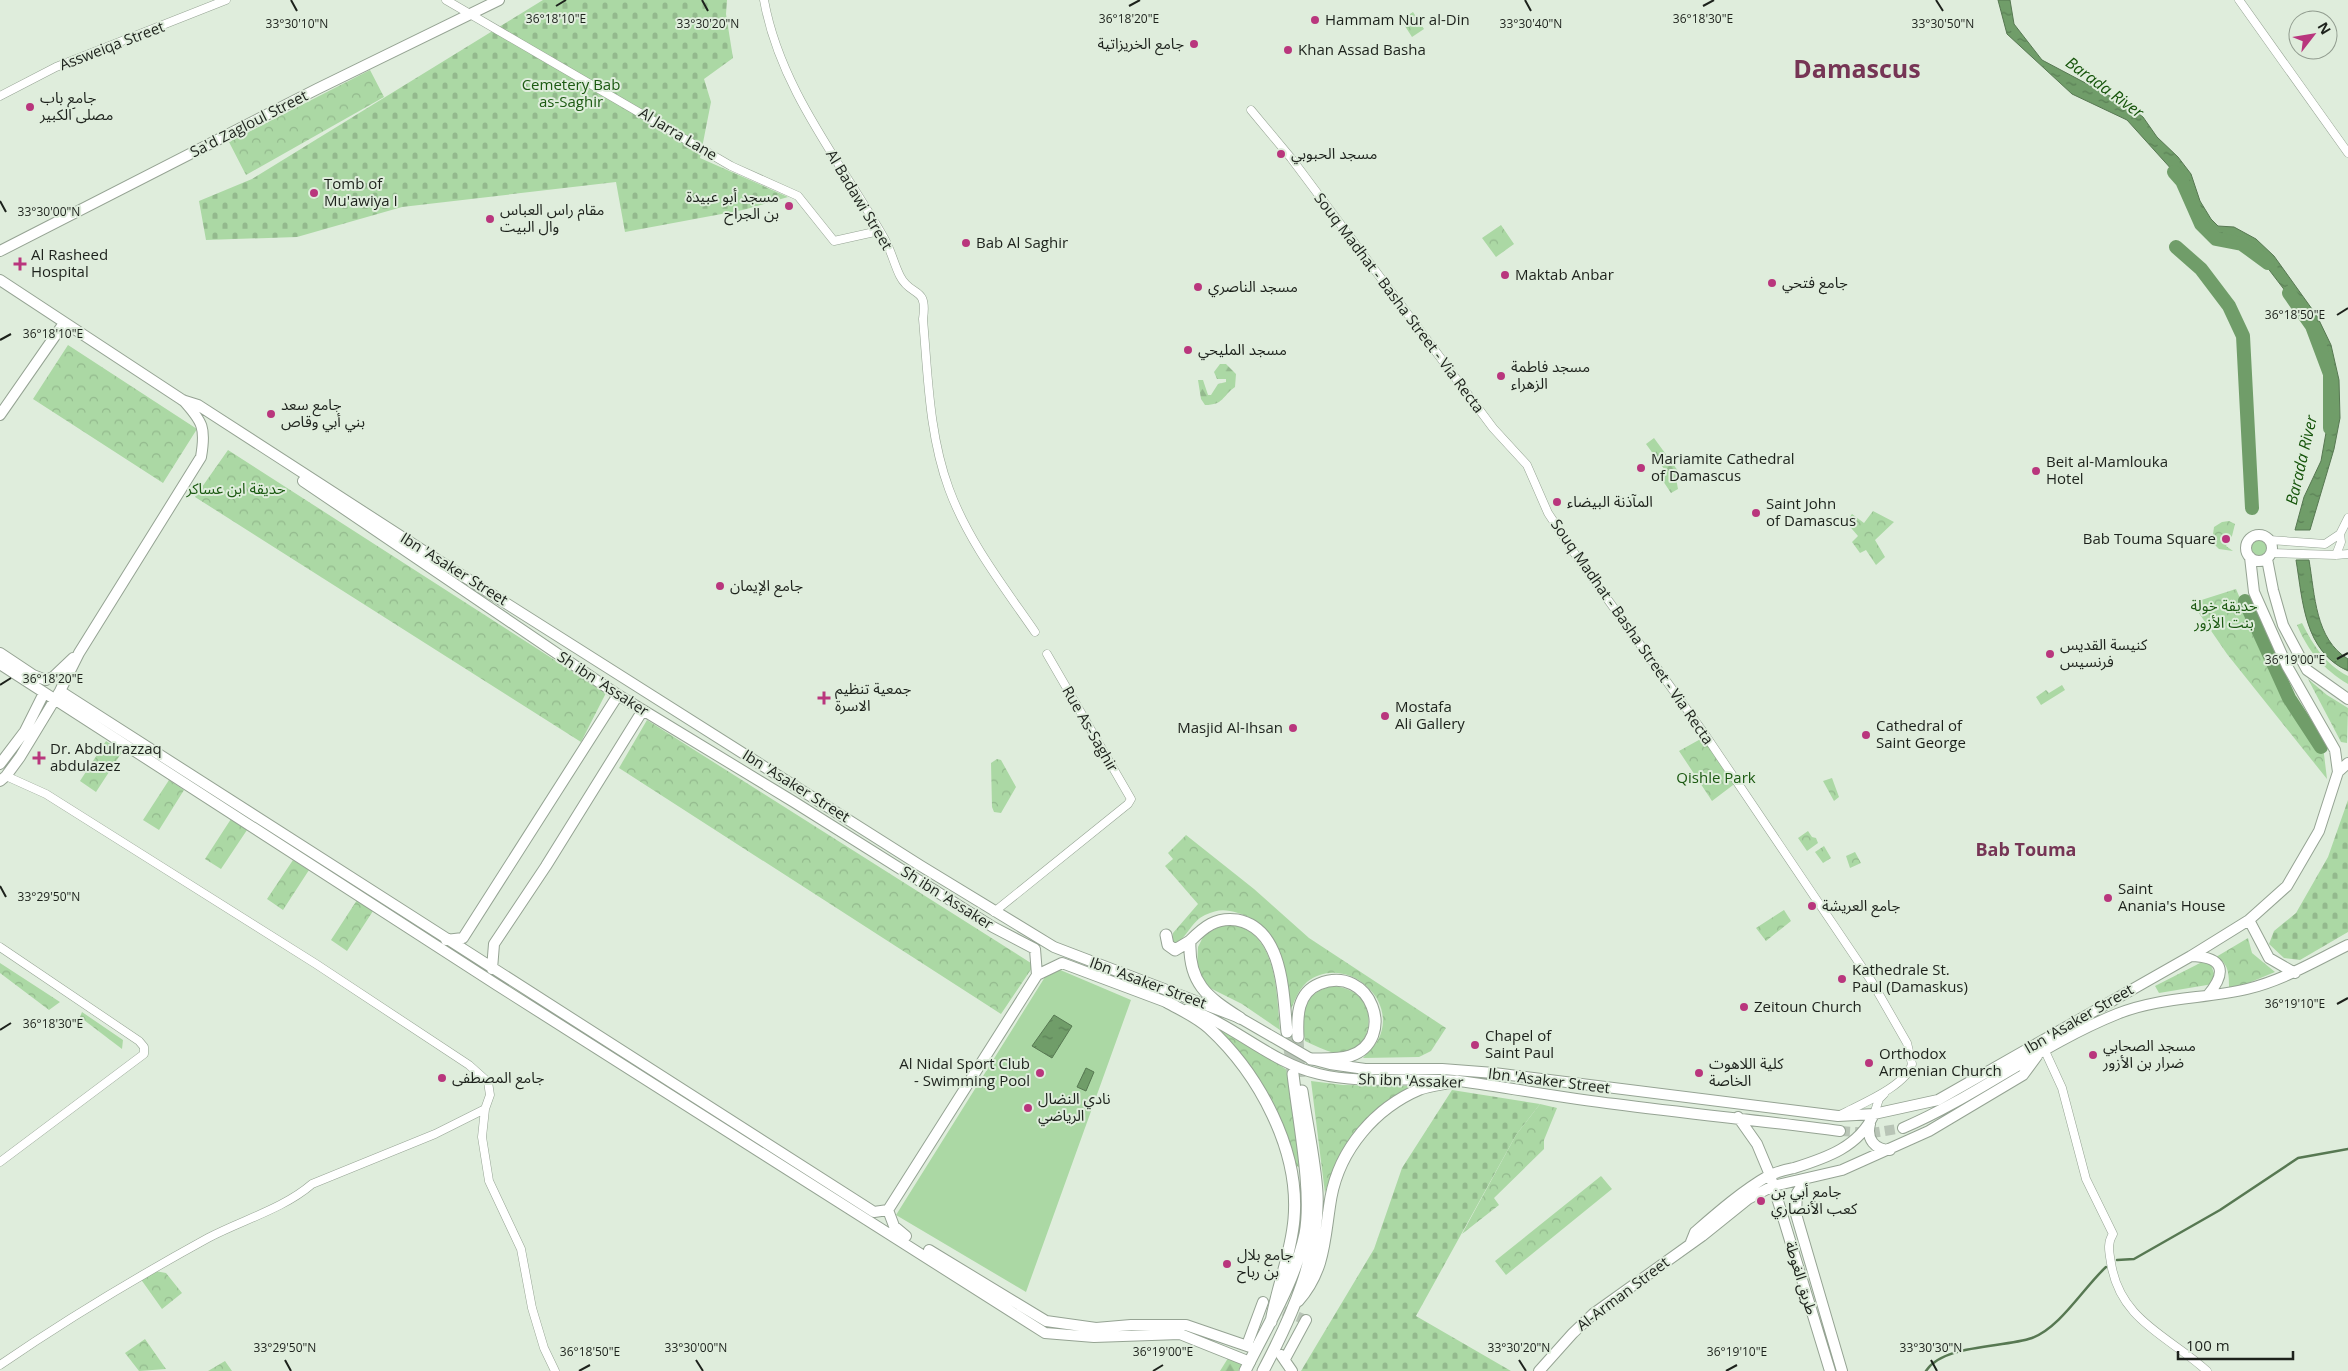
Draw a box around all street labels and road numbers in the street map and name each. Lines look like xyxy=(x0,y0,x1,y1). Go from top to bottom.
street label: Assweiqa Street xyxy=(56,16,167,74)
street label: Sa'd Zagloul Street xyxy=(186,85,311,161)
street label: Al Jarra Lane xyxy=(636,102,721,164)
street label: Al Badawi Street xyxy=(822,146,898,253)
street label: Souq Madhat - Basha Street - Via Recta xyxy=(1310,188,1489,416)
street label: Souq Madhat - Basha Street - Via Recta xyxy=(1547,515,1719,748)
street label: Ibn 'Asaker Street xyxy=(397,527,512,609)
street label: Sh ibn 'Assaker xyxy=(554,646,653,720)
street label: Rue As-Saghir xyxy=(1058,682,1124,775)
street label: Ibn 'Asaker Street xyxy=(739,744,854,826)
street label: Sh ibn 'Assaker xyxy=(898,861,997,934)
street label: Ibn 'Asaker Street xyxy=(1087,952,1210,1012)
street label: Ibn 'Asaker Street xyxy=(2020,979,2137,1058)
street label: Ibn 'Asaker Street xyxy=(1487,1063,1611,1097)
street label: Sh ibn 'Assaker xyxy=(1358,1068,1464,1092)
street label: طريق الغوطة xyxy=(1780,1238,1823,1317)
street label: Al-Arman Street xyxy=(1572,1252,1673,1335)

